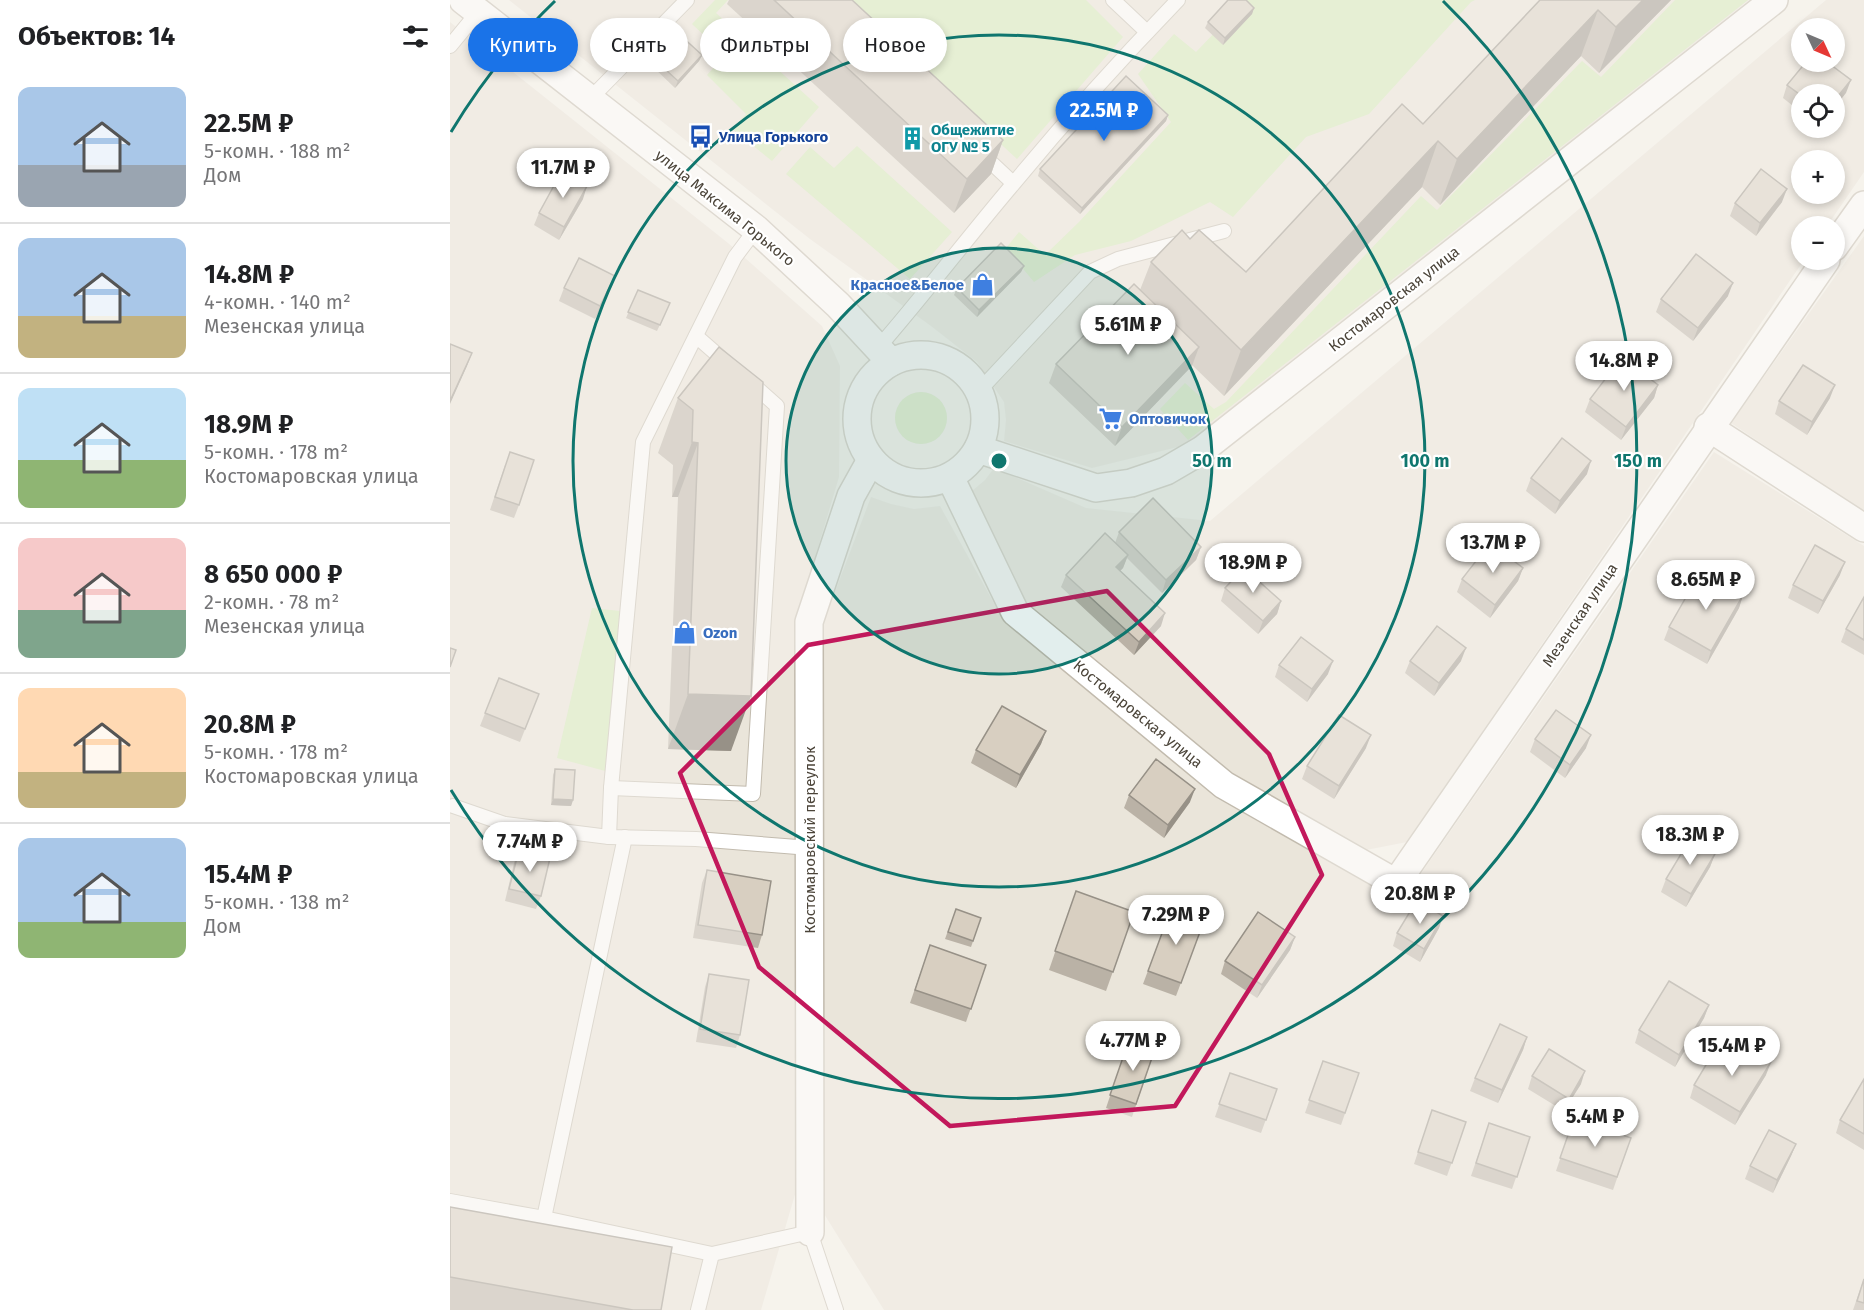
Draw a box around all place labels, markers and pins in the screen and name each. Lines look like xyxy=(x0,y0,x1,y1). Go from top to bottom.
pin: 22.5M ₽ xyxy=(1049,91,1159,142)
place label: Общежитие ОГУ № 5 xyxy=(931,121,1014,156)
bus stop icon: Улица Горького xyxy=(688,124,714,150)
building icon: Общежитие ОГУ № 5 xyxy=(900,126,926,152)
place label: Улица Горького xyxy=(718,128,829,146)
pin: 11.7M ₽ xyxy=(508,148,618,199)
shop icon: Красное&Белое xyxy=(969,272,995,298)
place label: Красное&Белое xyxy=(851,276,964,294)
pin: 5.61M ₽ xyxy=(1073,305,1183,356)
pin: 14.8M ₽ xyxy=(1569,341,1679,392)
supermarket icon: Оптовичок xyxy=(1098,406,1124,432)
place label: Оптовичок xyxy=(1129,410,1207,428)
centre of rings xyxy=(989,451,1009,471)
pin: 13.7M ₽ xyxy=(1438,523,1548,574)
pin: 18.9M ₽ xyxy=(1198,543,1308,594)
pin: 8.65M ₽ xyxy=(1651,560,1761,611)
shop icon: Ozon xyxy=(672,620,698,646)
place label: Ozon xyxy=(703,624,737,642)
pin: 18.3M ₽ xyxy=(1635,815,1745,866)
pin: 7.74M ₽ xyxy=(475,822,585,873)
pin: 20.8M ₽ xyxy=(1365,874,1475,925)
pin: 7.29M ₽ xyxy=(1121,895,1231,946)
pin: 4.77M ₽ xyxy=(1078,1021,1188,1072)
pin: 15.4M ₽ xyxy=(1677,1026,1787,1077)
pin: 5.4M ₽ xyxy=(1546,1097,1644,1148)

